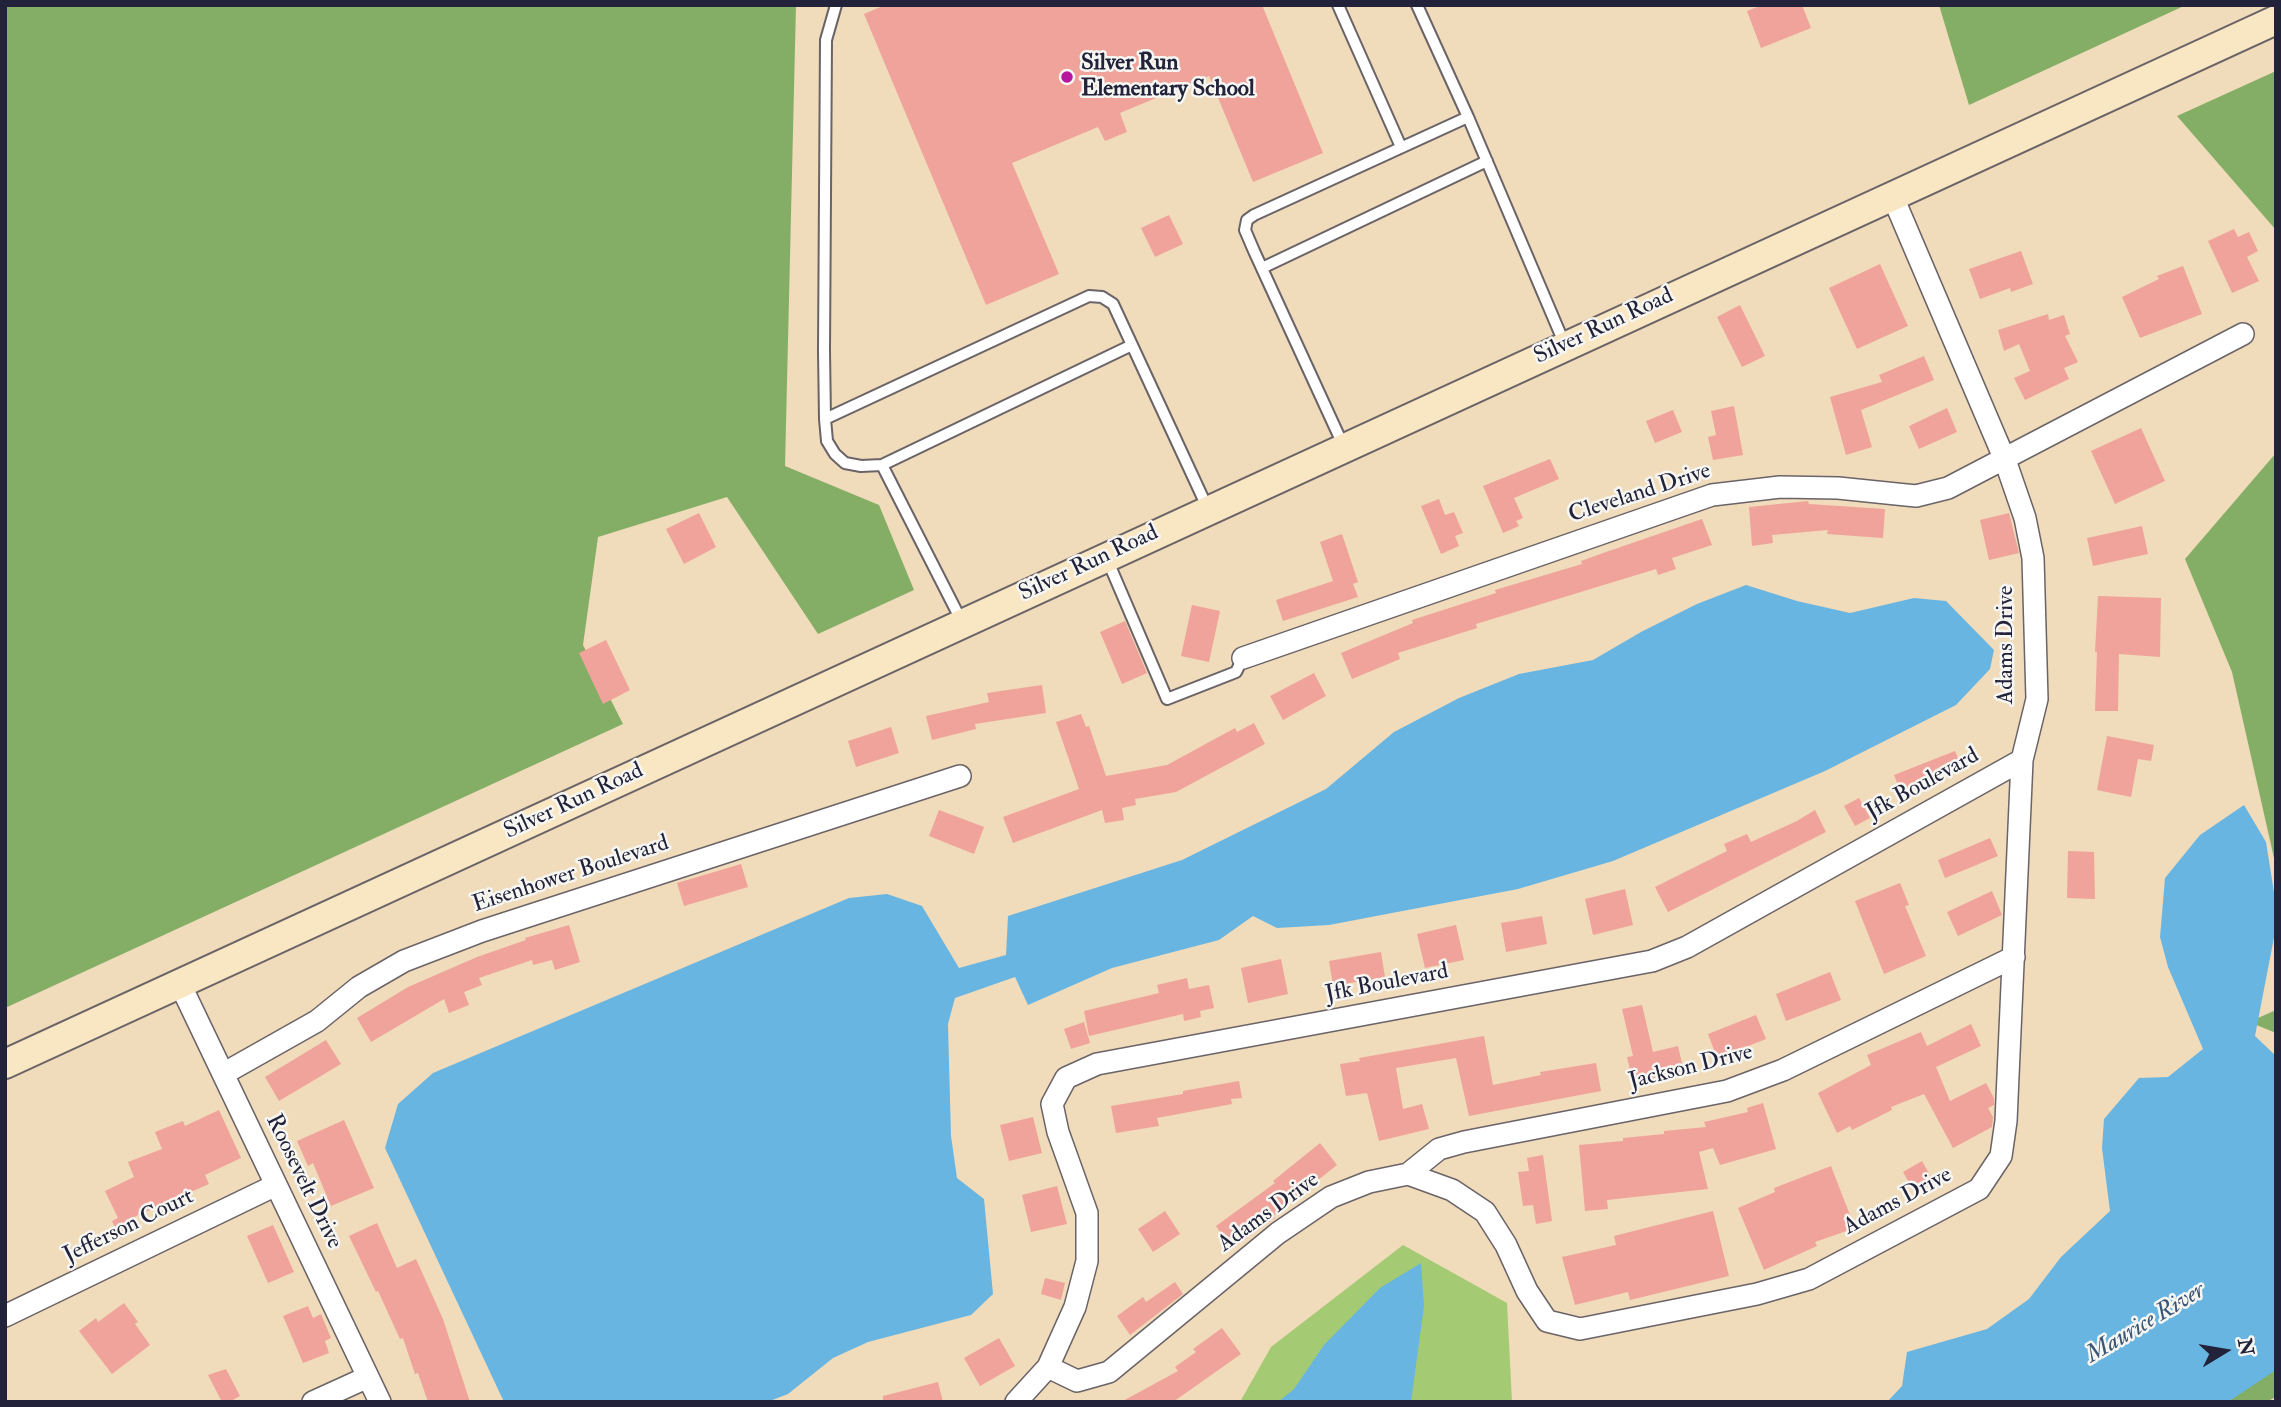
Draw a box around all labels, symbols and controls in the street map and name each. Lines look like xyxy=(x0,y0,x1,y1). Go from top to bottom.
place label: Silver Run Elementary School xyxy=(1081,50,1255,104)
marker: Silver Run Elementary School xyxy=(1059,69,1075,85)
street label: Silver Run Road xyxy=(1530,283,1678,371)
street label: Cleveland Drive xyxy=(1566,458,1714,530)
street label: Silver Run Road xyxy=(1015,520,1163,608)
street label: Adams Drive xyxy=(1993,586,2021,704)
street label: Jfk Boulevard xyxy=(1862,743,1984,827)
street label: Silver Run Road xyxy=(500,758,648,846)
street label: Eisenhower Boulevard xyxy=(469,830,673,920)
street label: Jfk Boulevard xyxy=(1323,959,1451,1009)
street label: Jackson Drive xyxy=(1626,1039,1756,1097)
street label: Roosevelt Drive xyxy=(259,1110,347,1254)
street label: Adams Drive xyxy=(1839,1162,1957,1242)
street label: Adams Drive xyxy=(1213,1167,1325,1259)
street label: Jefferson Court xyxy=(59,1184,199,1270)
water label: Maurice River xyxy=(2081,1277,2211,1371)
north arrow xyxy=(2190,1316,2260,1386)
text: N xyxy=(2232,1336,2259,1358)

